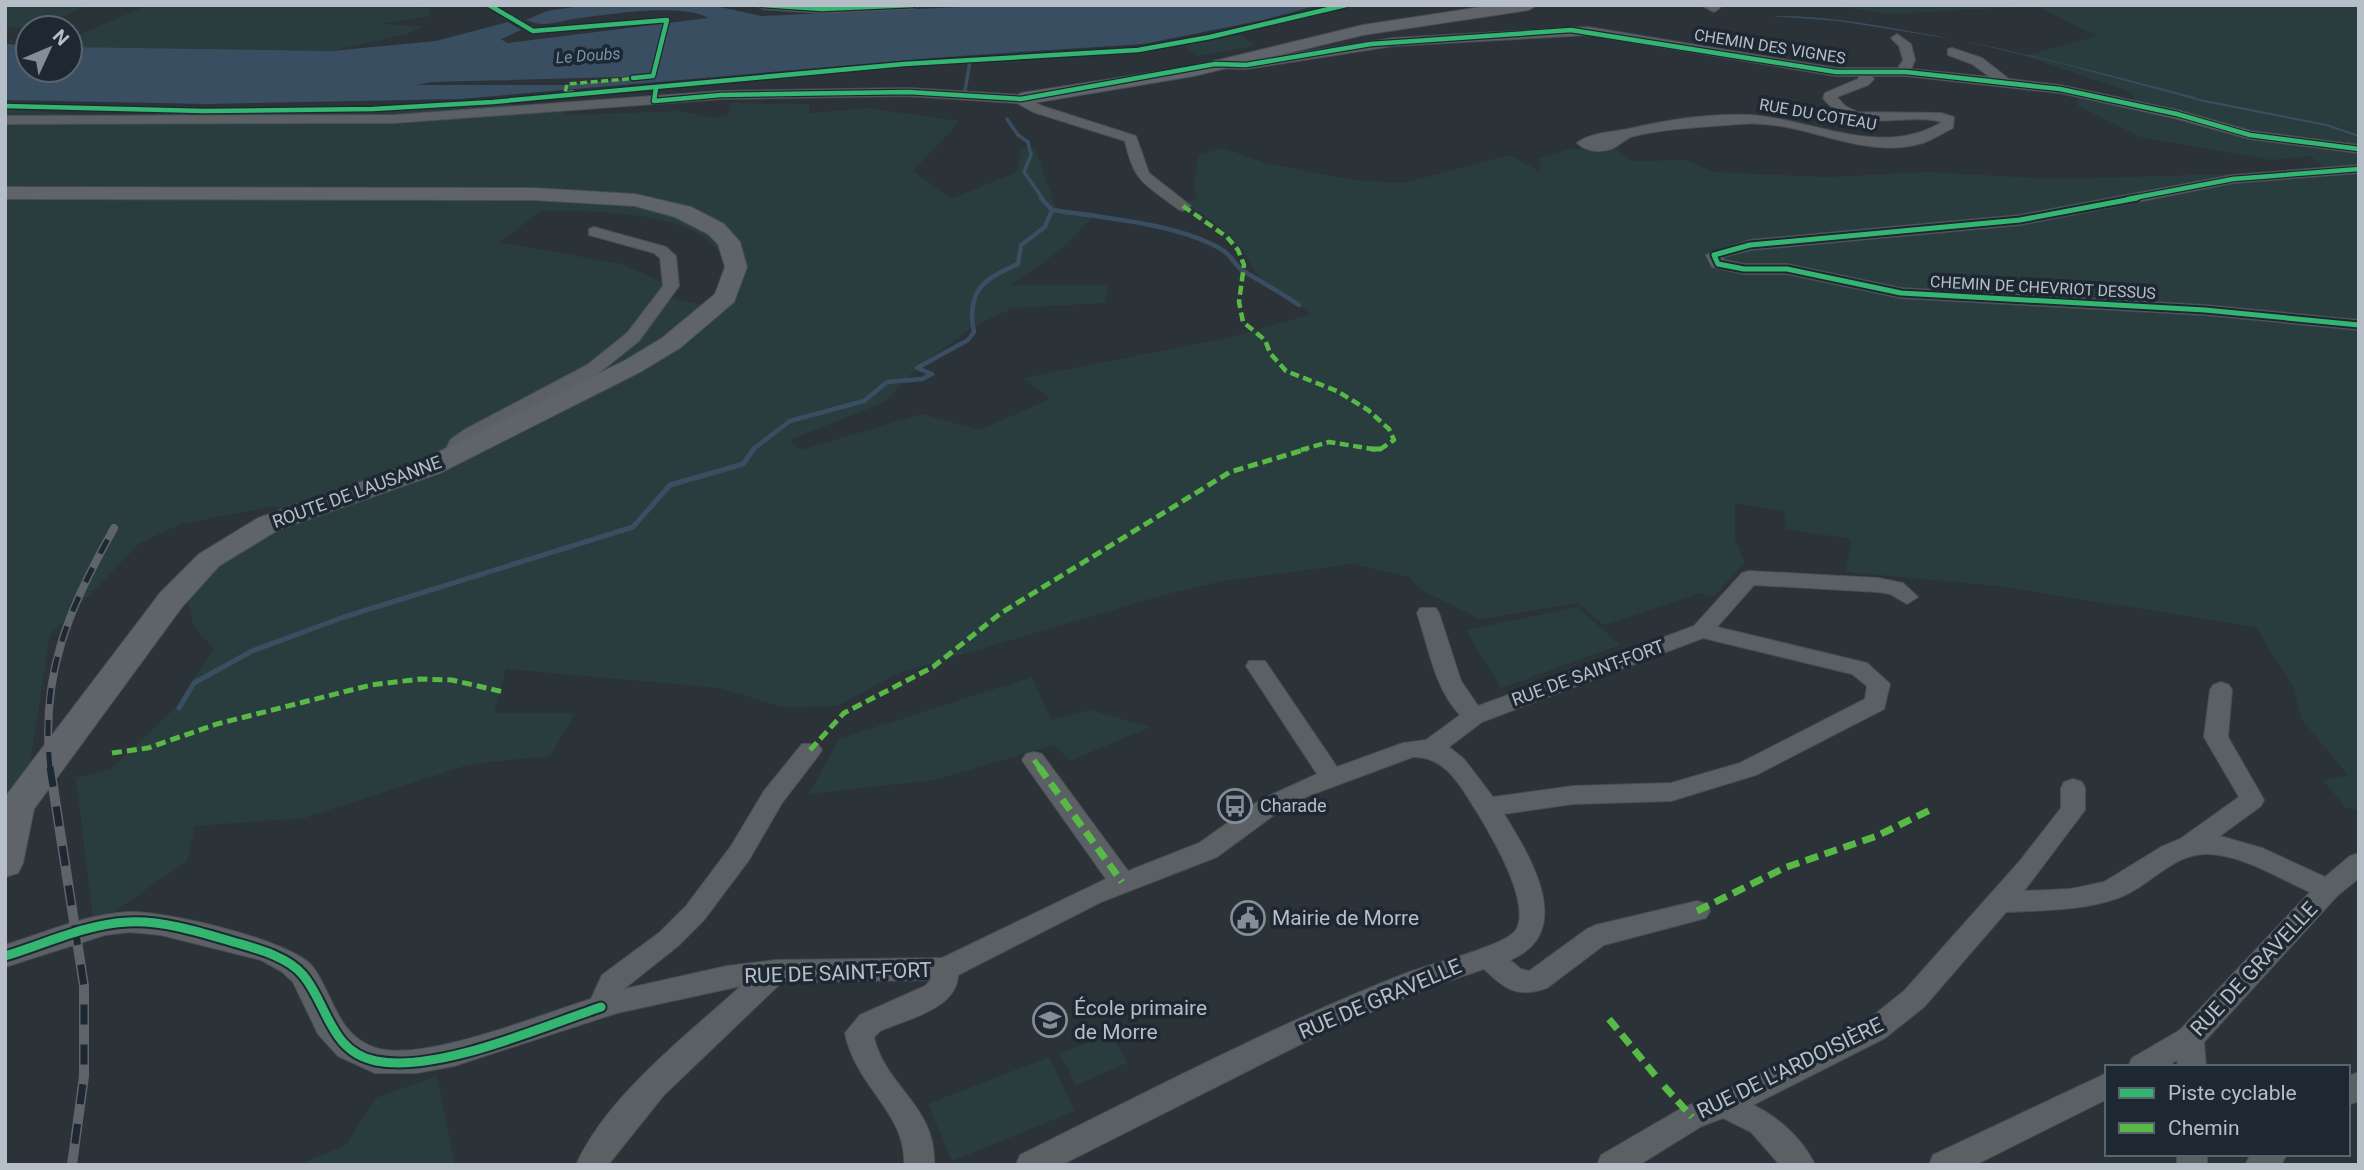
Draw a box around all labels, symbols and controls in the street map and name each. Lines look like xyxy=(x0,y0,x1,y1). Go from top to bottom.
north arrow xyxy=(14,14,84,84)
text: N xyxy=(48,25,74,50)
street label: CHEMIN DES VIGNES xyxy=(1693,25,1847,68)
water label: Le Doubs xyxy=(555,44,621,67)
street label: RUE DU COTEAU xyxy=(1758,95,1878,134)
street label: CHEMIN DE CHEVRIOT DESSUS xyxy=(1930,272,2156,303)
street label: ROUTE DE LAUSANNE xyxy=(269,451,444,532)
street label: RUE DE SAINT-FORT xyxy=(1509,635,1667,710)
bus stop icon: Charade xyxy=(1216,787,1254,825)
place label: Charade xyxy=(1260,795,1327,816)
street label: RUE DE GRAVELLE xyxy=(2186,897,2322,1041)
public building icon: Mairie de Morre xyxy=(1229,899,1267,937)
place label: Mairie de Morre xyxy=(1272,906,1419,930)
street label: RUE DE GRAVELLE xyxy=(1295,954,1465,1044)
street label: RUE DE SAINT-FORT xyxy=(744,958,933,988)
place label: École primaire de Morre xyxy=(1074,996,1207,1044)
school or university icon: École primaire de Morre xyxy=(1031,1001,1069,1039)
street label: RUE DE L'ARDOISIÈRE xyxy=(1693,1012,1887,1123)
legend xyxy=(2105,1065,2350,1156)
text: Piste cyclable xyxy=(2168,1081,2297,1105)
text: Chemin xyxy=(2168,1116,2240,1140)

